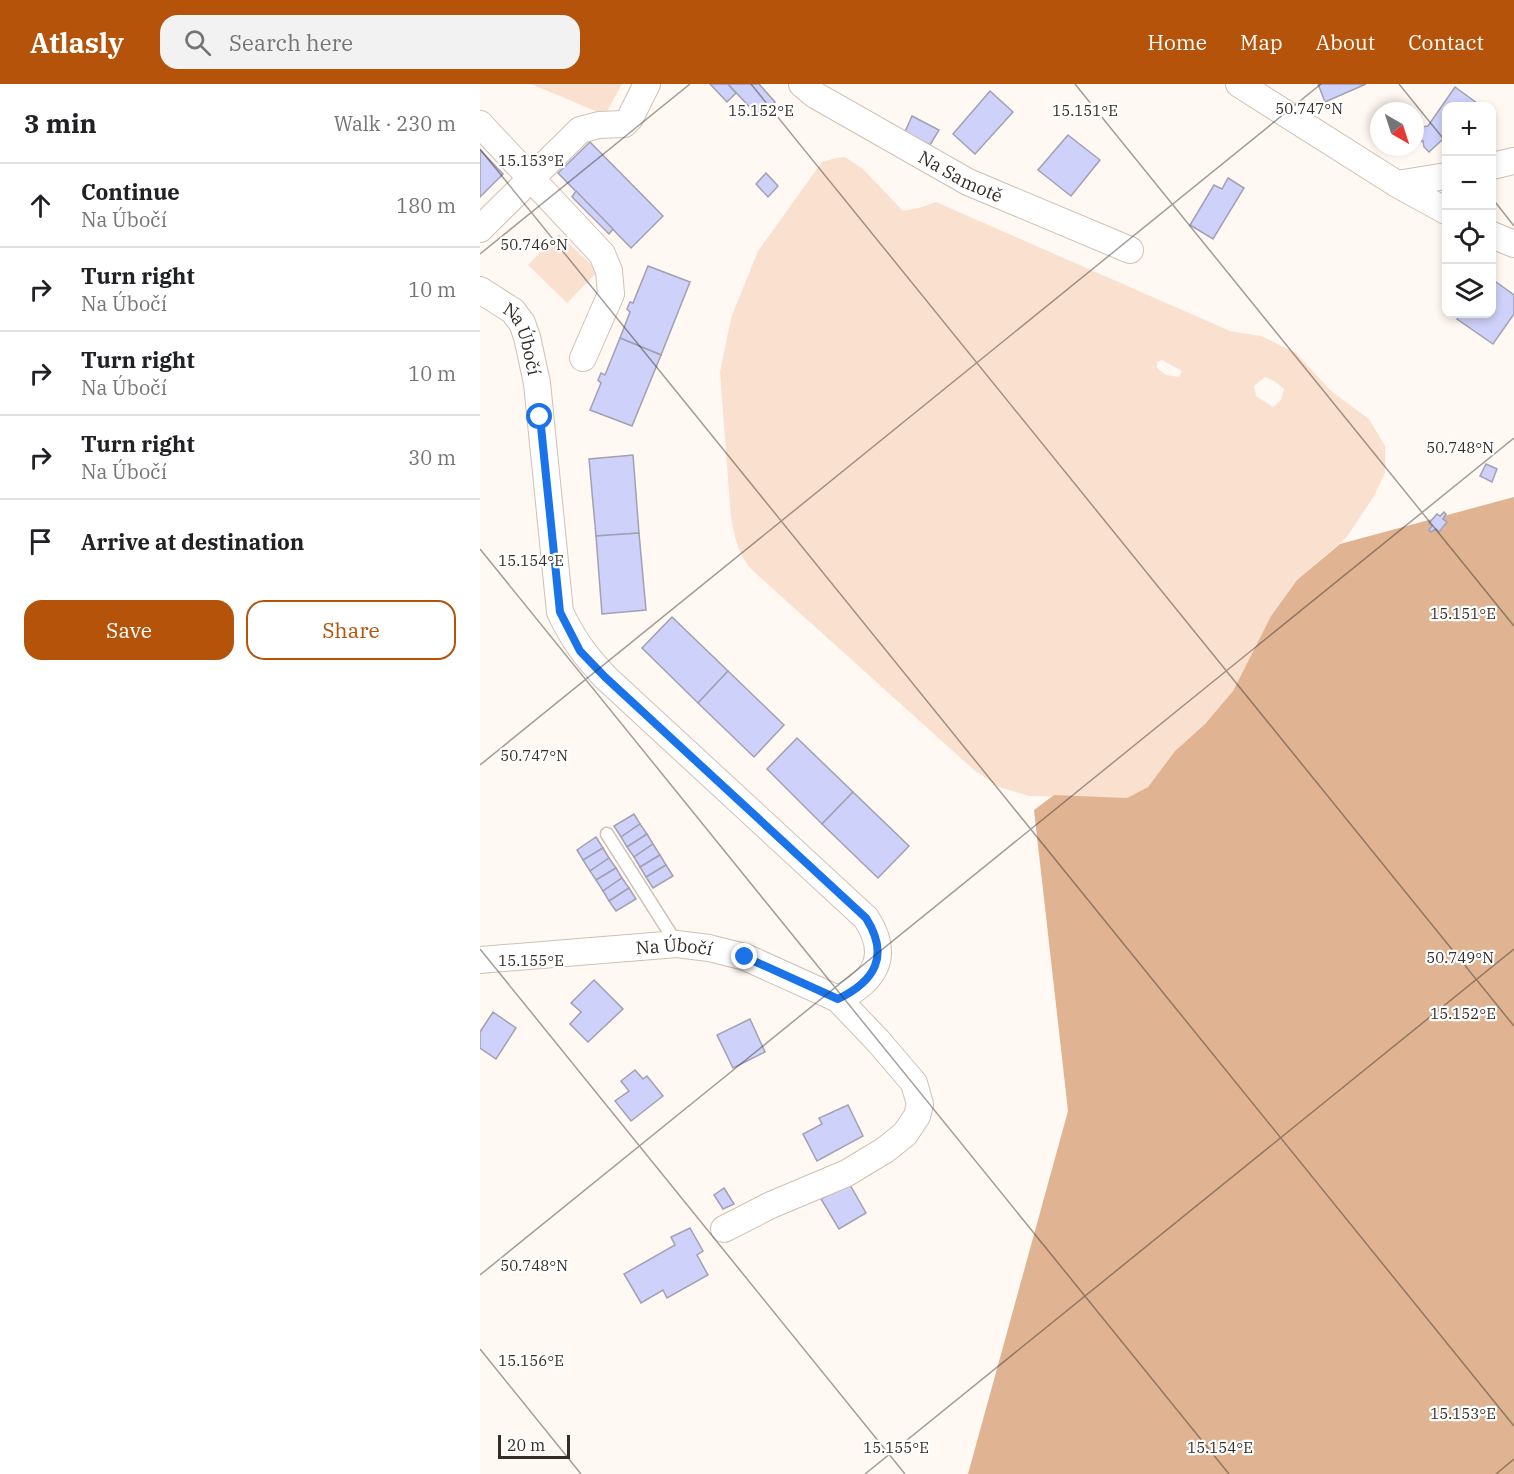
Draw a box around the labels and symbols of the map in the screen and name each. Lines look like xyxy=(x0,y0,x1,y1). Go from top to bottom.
text: 50.747°N xyxy=(1275,99,1343,118)
text: 15.152°E xyxy=(728,101,794,120)
text: 15.151°E xyxy=(1052,101,1118,120)
north arrow xyxy=(1370,102,1424,156)
street label: Na Samotě xyxy=(915,145,1006,207)
text: 15.153°E xyxy=(498,151,564,170)
text: 50.746°N xyxy=(500,235,568,254)
street label: Na Úbočí xyxy=(499,297,547,378)
route start xyxy=(526,403,552,429)
text: 50.748°N xyxy=(1426,438,1494,457)
text: 15.154°E xyxy=(498,551,564,570)
text: 15.151°E xyxy=(1430,604,1496,623)
text: 50.747°N xyxy=(500,746,568,765)
street label: Na Úbočí xyxy=(635,933,716,960)
route end xyxy=(731,943,757,969)
text: 50.749°N xyxy=(1426,948,1494,967)
text: 15.155°E xyxy=(498,951,564,970)
text: 15.152°E xyxy=(1430,1004,1496,1023)
text: 50.748°N xyxy=(500,1256,568,1275)
text: 15.156°E xyxy=(498,1351,564,1370)
text: 15.153°E xyxy=(1430,1404,1496,1423)
scale bar xyxy=(498,1432,570,1460)
text: 15.155°E xyxy=(863,1438,929,1457)
text: 15.154°E xyxy=(1187,1438,1253,1457)

